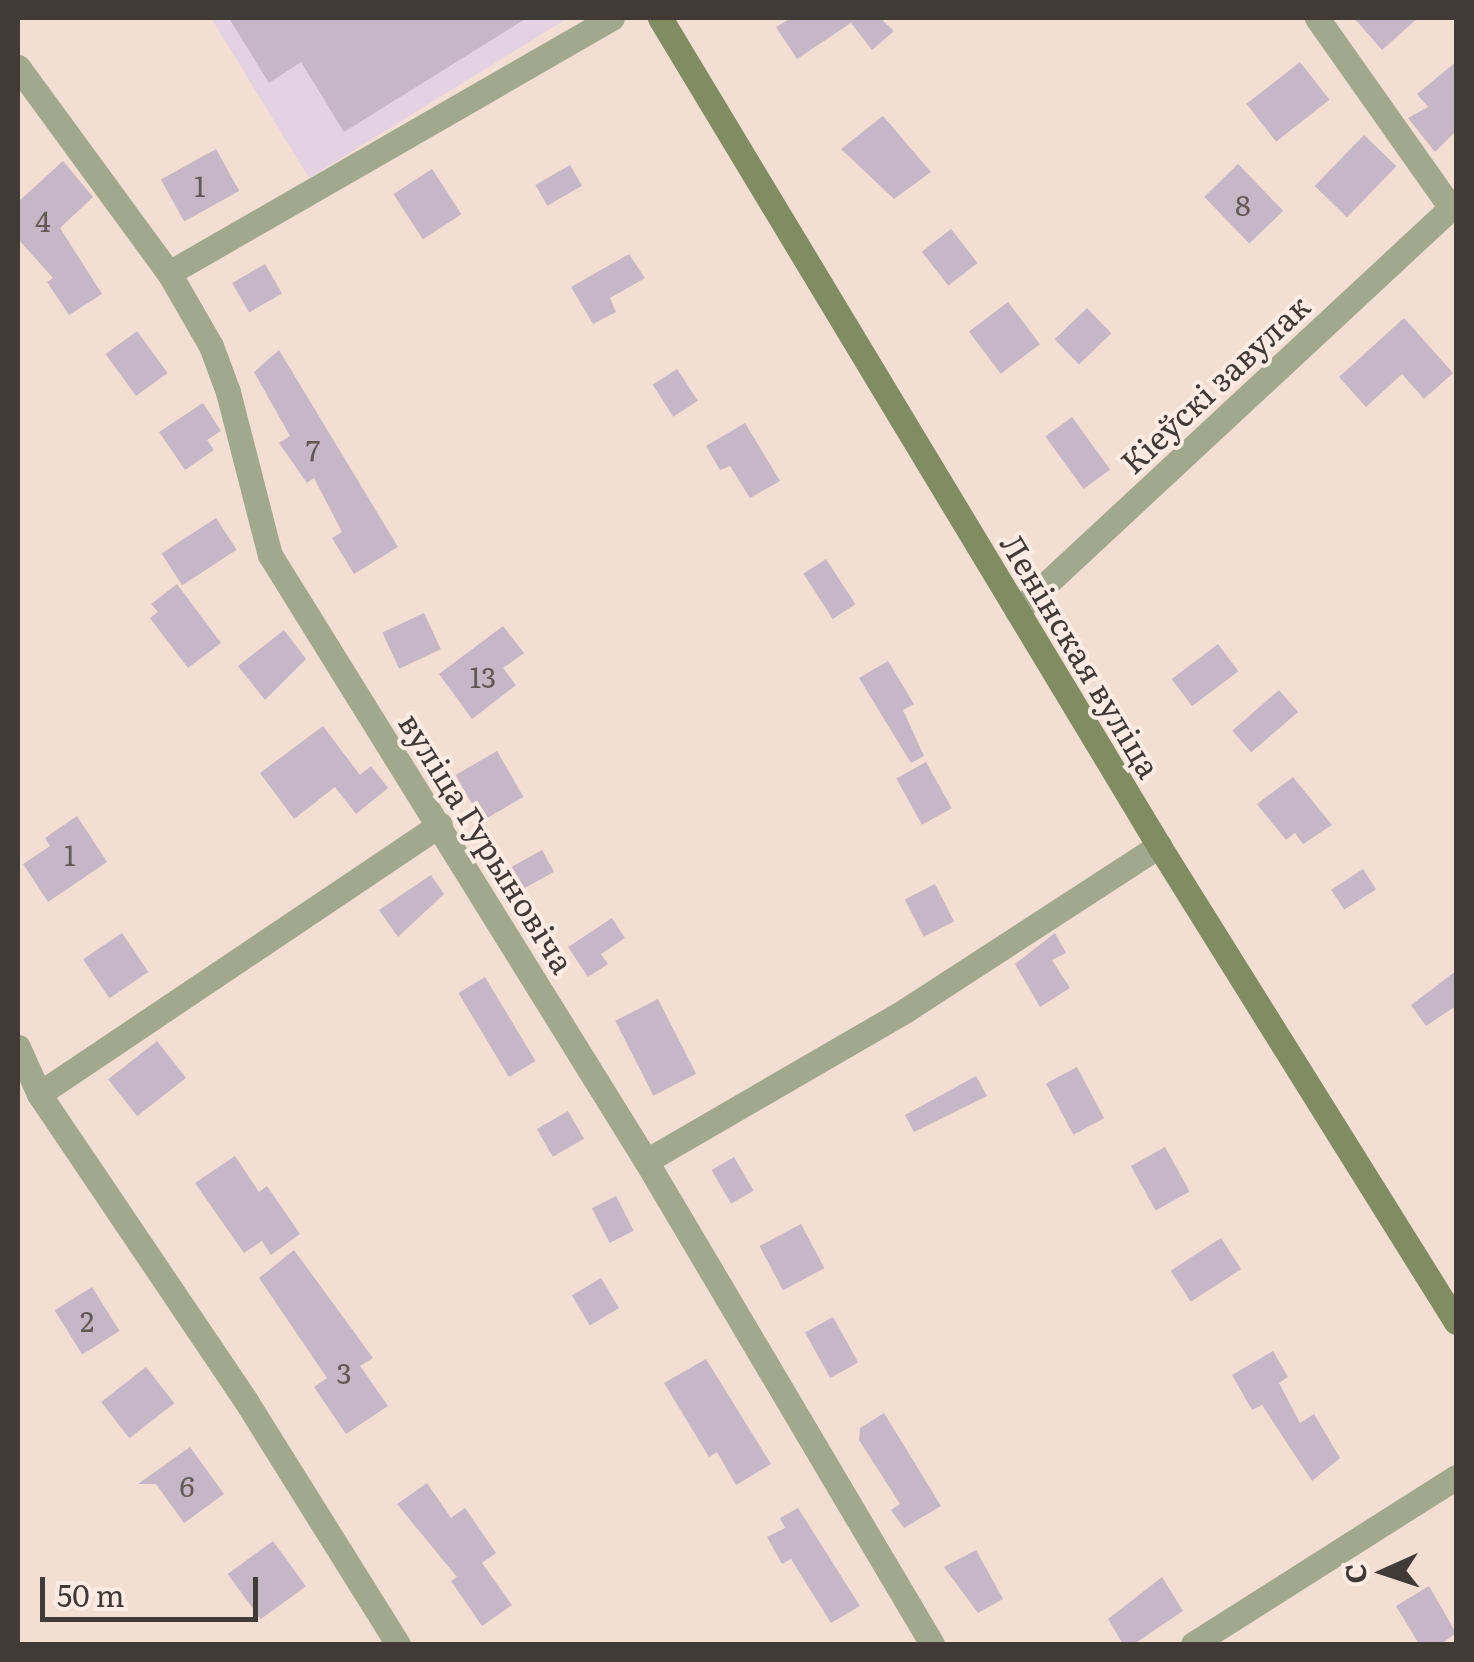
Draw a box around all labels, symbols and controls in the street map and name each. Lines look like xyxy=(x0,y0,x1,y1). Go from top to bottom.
house number: 1 xyxy=(194,168,206,202)
house number: 8 xyxy=(1235,187,1251,221)
house number: 4 xyxy=(35,203,51,237)
street label: Кіеўскі завулак xyxy=(1112,286,1316,480)
house number: 7 xyxy=(306,432,320,466)
street label: Ленінская вуліца xyxy=(994,526,1170,784)
house number: 13 xyxy=(470,659,496,693)
street label: вуліца Гурыновіча xyxy=(392,705,584,979)
house number: 1 xyxy=(64,837,76,871)
house number: 2 xyxy=(80,1303,94,1337)
house number: 3 xyxy=(336,1355,352,1389)
house number: 6 xyxy=(179,1468,195,1502)
north arrow xyxy=(1334,1522,1434,1622)
scale bar xyxy=(45,1557,262,1619)
text: С xyxy=(1333,1563,1376,1585)
text: 50 m xyxy=(57,1572,125,1616)

